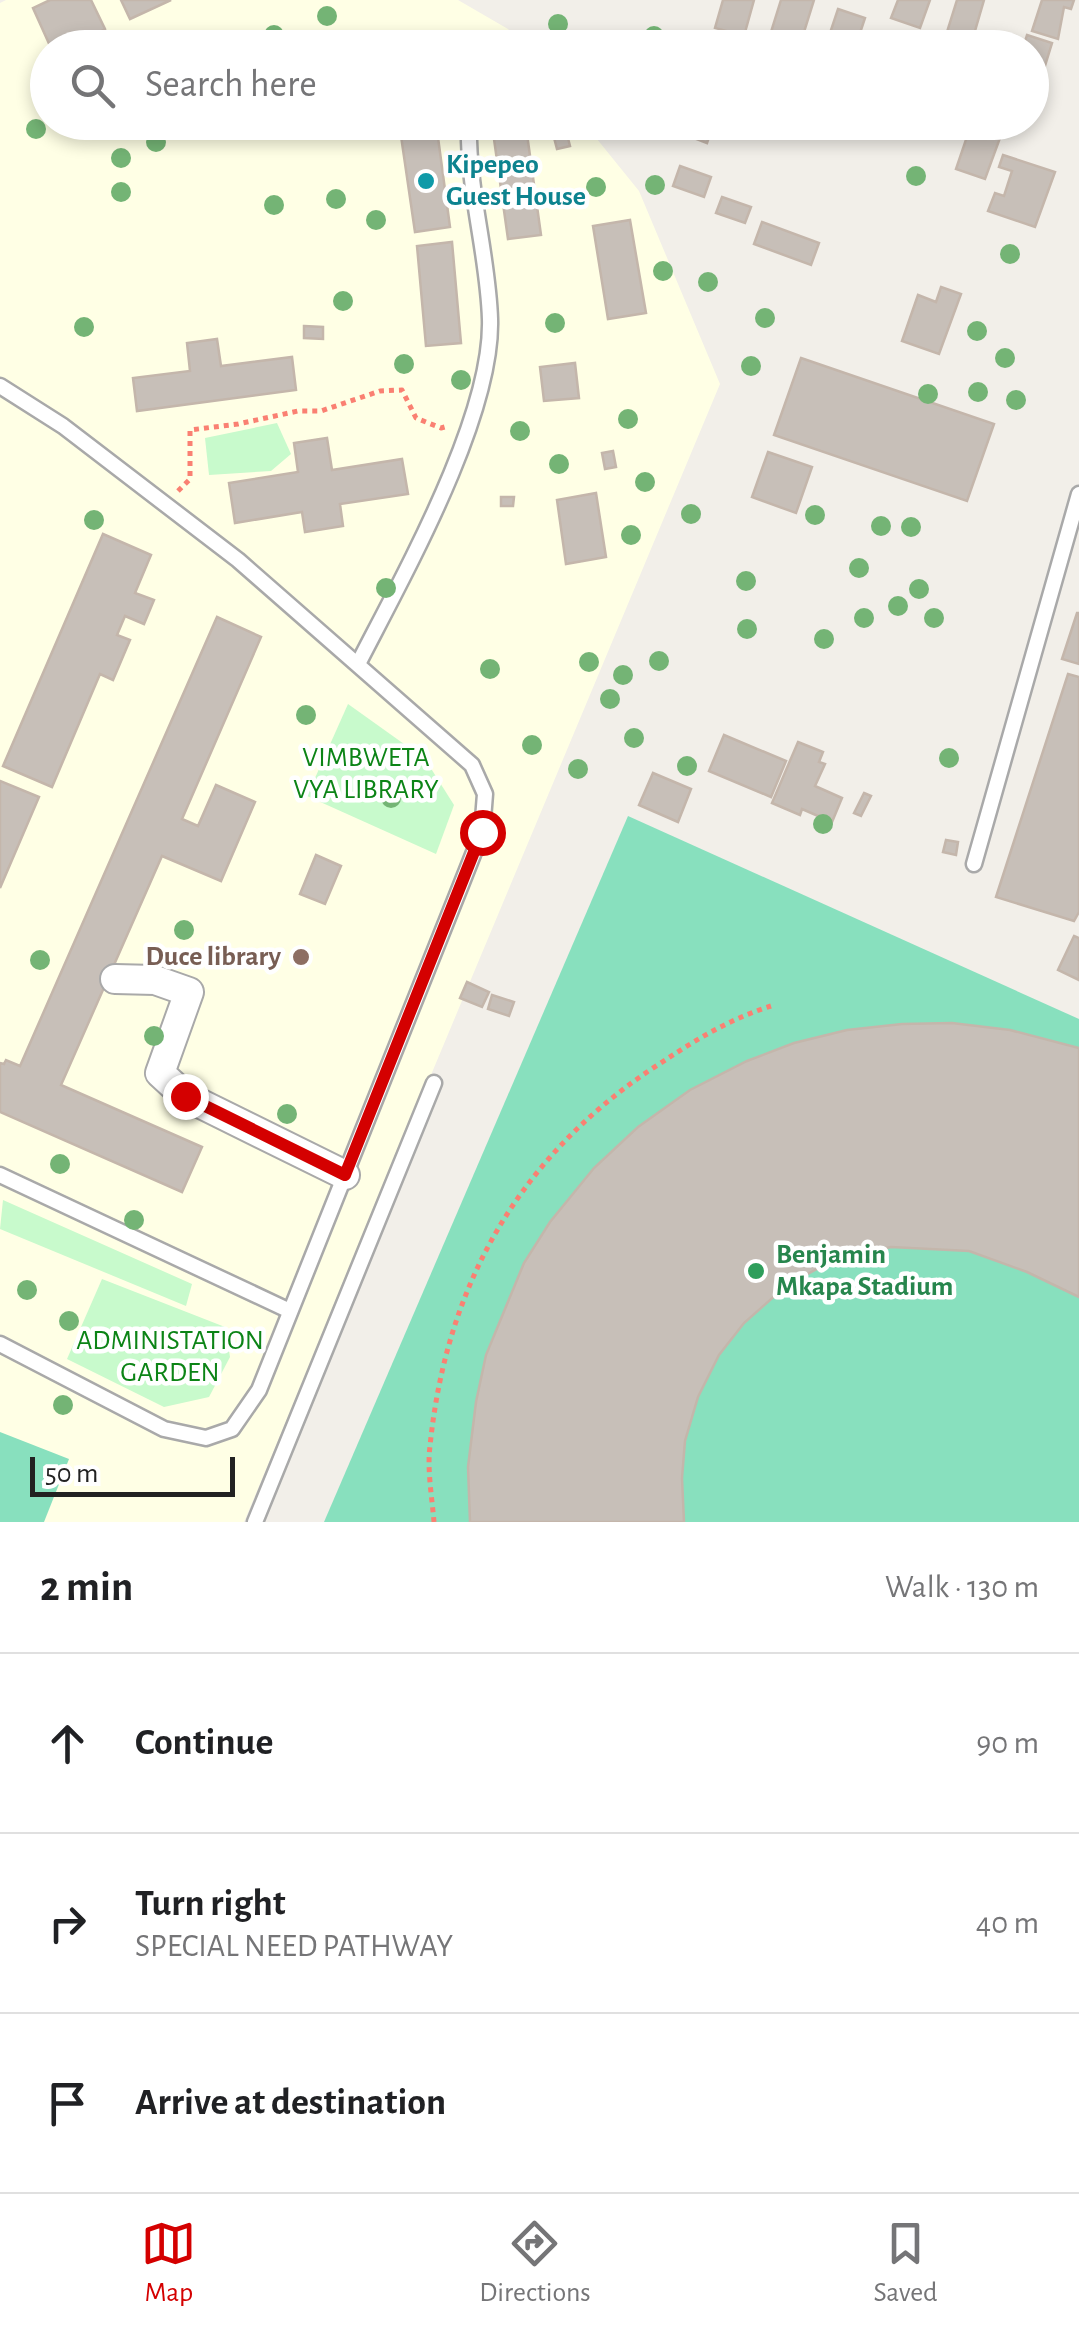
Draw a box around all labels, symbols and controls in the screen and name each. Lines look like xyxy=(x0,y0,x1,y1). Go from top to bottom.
search box xyxy=(30,30,1049,140)
icon: search xyxy=(65,58,120,113)
text: Search here xyxy=(145,66,317,104)
place label: Kipepeo Guest House xyxy=(446,151,586,211)
marker: Kipepeo Guest House xyxy=(415,170,437,192)
park label: VIMBWETA VYA LIBRARY xyxy=(293,744,439,804)
route start xyxy=(460,810,506,856)
place label: Duce library xyxy=(145,943,281,971)
marker: Duce library xyxy=(290,946,312,968)
route end xyxy=(163,1074,209,1120)
place label: Benjamin Mkapa Stadium xyxy=(776,1241,953,1301)
marker: Benjamin Mkapa Stadium xyxy=(745,1260,767,1282)
park label: ADMINISTATION GARDEN xyxy=(76,1327,264,1387)
scale bar xyxy=(30,1452,235,1496)
text: 50 m xyxy=(45,1460,99,1488)
text: 2 min xyxy=(40,1566,133,1608)
text: Walk · 130 m xyxy=(885,1571,1039,1603)
icon: ahead xyxy=(40,1716,95,1771)
text: Continue xyxy=(135,1724,273,1762)
text: 90 m xyxy=(976,1727,1039,1759)
text: Turn right xyxy=(135,1885,285,1923)
icon: right xyxy=(40,1896,95,1951)
text: 40 m xyxy=(976,1907,1039,1939)
text: SPECIAL NEED PATHWAY xyxy=(135,1930,453,1962)
icon: arrive xyxy=(40,2076,95,2131)
text: Arrive at destination xyxy=(135,2084,446,2122)
tab: Map xyxy=(141,2216,196,2310)
tab: Directions xyxy=(479,2216,591,2310)
tab: Saved xyxy=(874,2216,938,2310)

